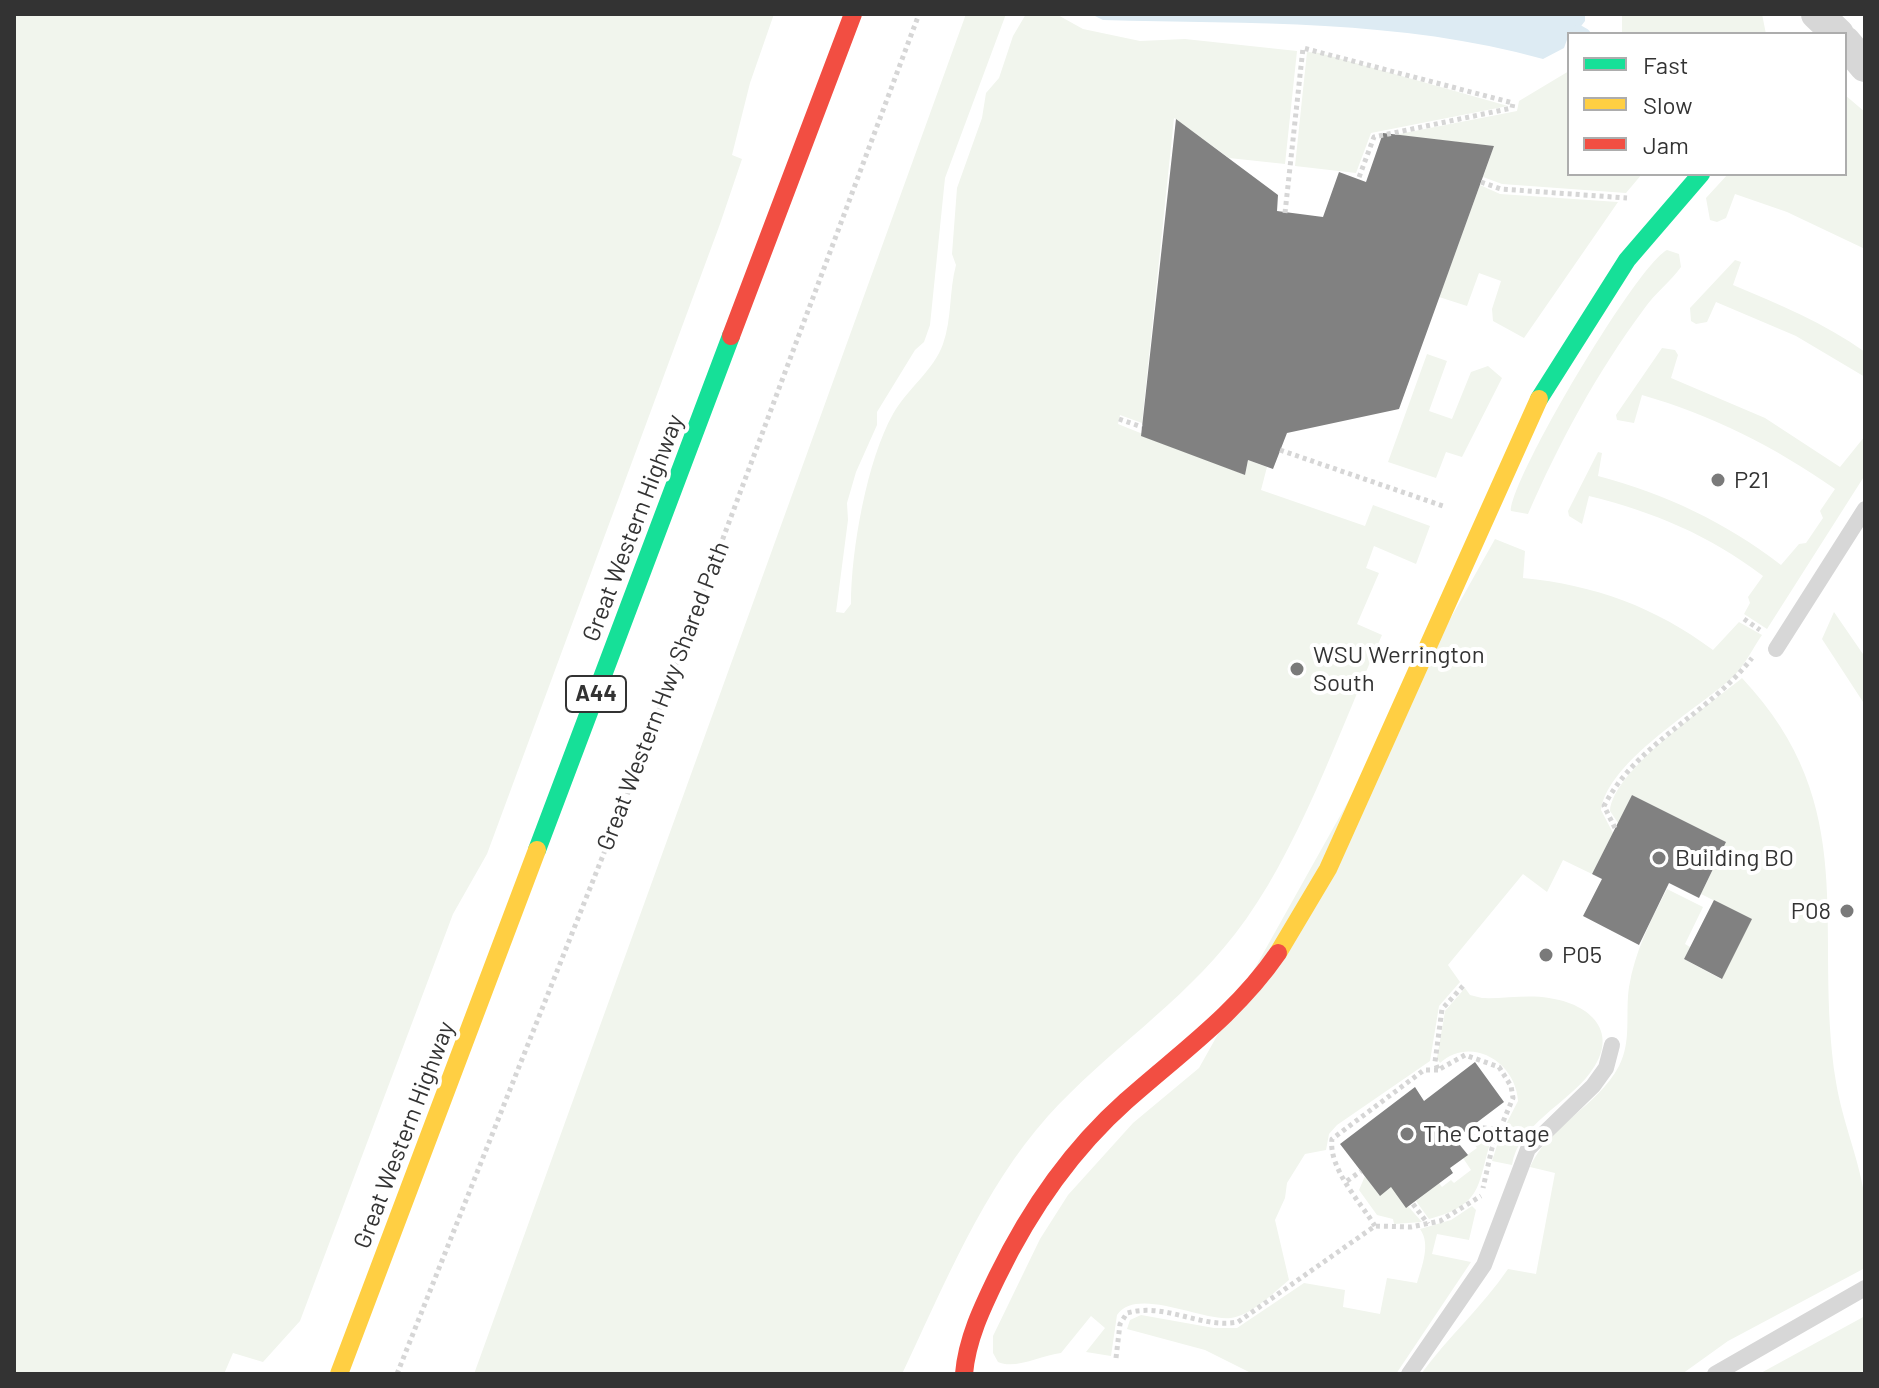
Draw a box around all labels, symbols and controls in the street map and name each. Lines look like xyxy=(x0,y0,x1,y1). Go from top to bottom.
legend xyxy=(1567,32,1847,176)
text: Fast xyxy=(1643,50,1688,79)
text: Slow xyxy=(1643,90,1692,119)
text: Jam xyxy=(1643,130,1689,159)
street label: Great Western Highway xyxy=(576,410,690,646)
place label: P21 xyxy=(1734,466,1769,494)
marker: P21 xyxy=(1709,471,1727,489)
street label: Great Western Hwy Shared Path xyxy=(591,537,735,855)
place label: WSU Werrington South xyxy=(1313,641,1485,697)
marker: WSU Werrington South xyxy=(1288,660,1306,678)
road number: A44 xyxy=(566,676,626,712)
place label: Building BO xyxy=(1675,844,1794,872)
marker: Building BO xyxy=(1650,849,1668,867)
place label: P08 xyxy=(1791,897,1831,925)
marker: P08 xyxy=(1838,902,1856,920)
place label: P05 xyxy=(1562,941,1602,969)
marker: P05 xyxy=(1537,946,1555,964)
street label: Great Western Highway xyxy=(347,1017,461,1253)
place label: The Cottage xyxy=(1423,1120,1550,1148)
marker: The Cottage xyxy=(1398,1125,1416,1143)

